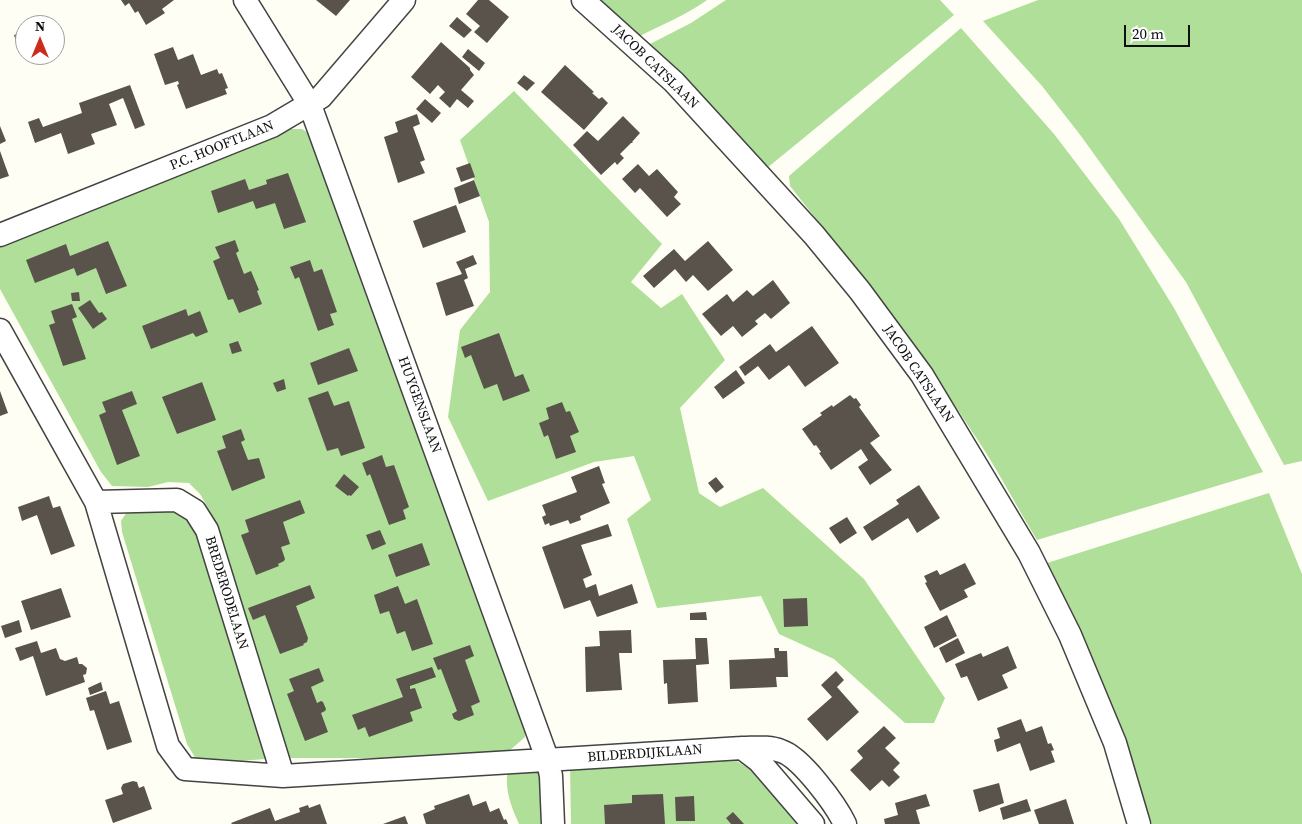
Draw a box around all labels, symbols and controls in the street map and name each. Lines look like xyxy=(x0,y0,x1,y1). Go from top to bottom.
north arrow xyxy=(15,15,65,65)
scale bar xyxy=(1127,15,1193,47)
text: N xyxy=(35,16,45,36)
street label: JACOB CATSLAAN xyxy=(608,21,702,113)
text: 20 m xyxy=(1132,23,1164,44)
street label: P.C. HOOFTLAAN xyxy=(168,117,276,175)
street label: JACOB CATSLAAN xyxy=(879,322,957,426)
street label: HUYGENSLAAN xyxy=(394,354,444,456)
street label: BREDERODELAAN xyxy=(201,534,251,652)
street label: BILDERDIJKLAAN xyxy=(587,742,703,766)

